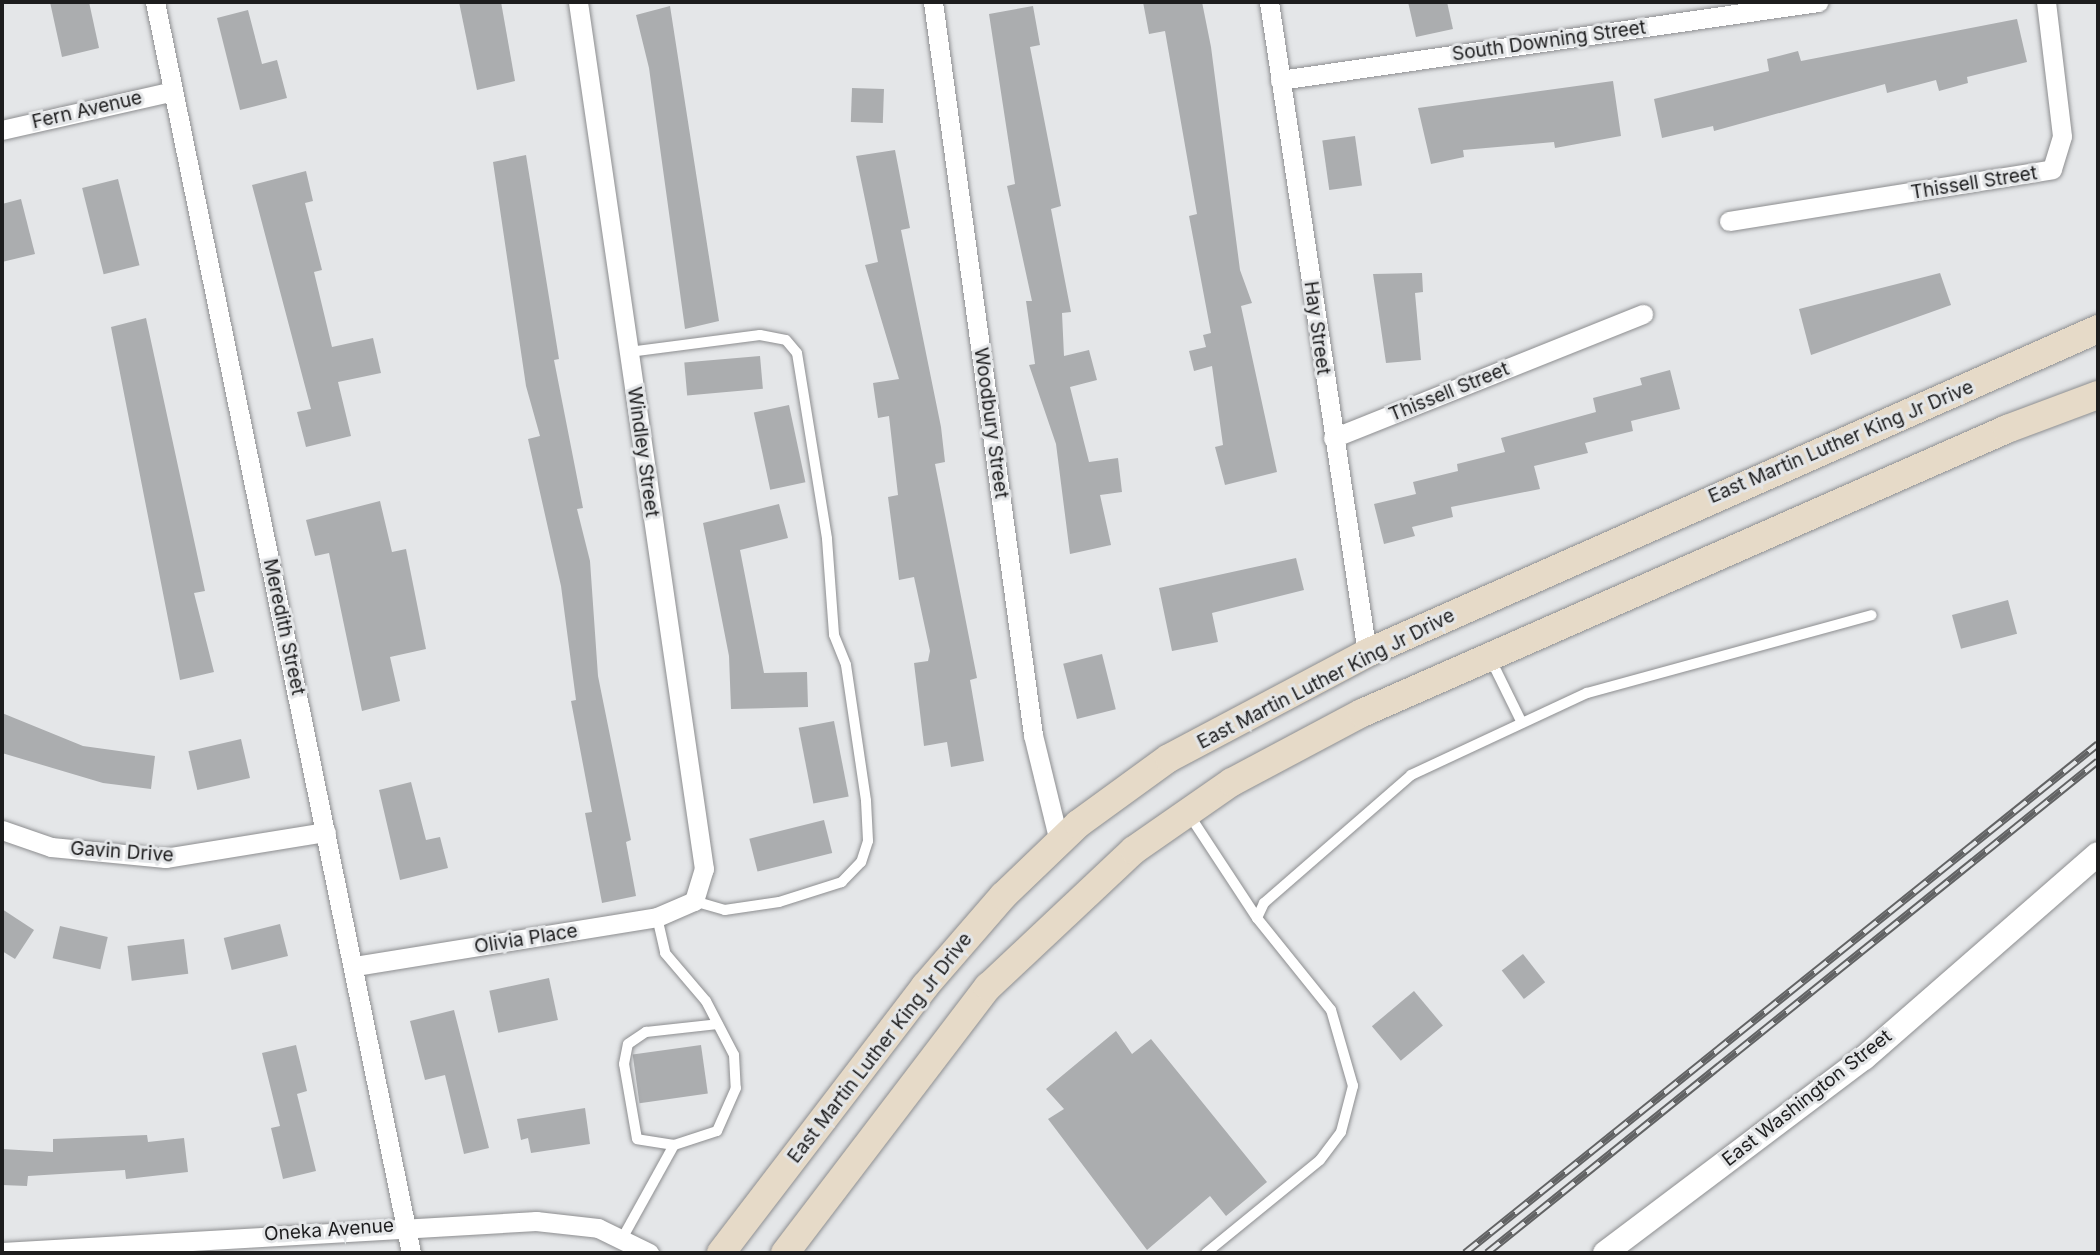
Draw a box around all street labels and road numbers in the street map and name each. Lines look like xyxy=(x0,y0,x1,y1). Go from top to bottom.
street label: South Downing Street xyxy=(1451,16,1647,66)
street label: Fern Avenue xyxy=(30,86,144,134)
street label: Thissell Street xyxy=(1909,162,2039,204)
street label: Hay Street xyxy=(1299,280,1335,376)
street label: Woodbury Street xyxy=(969,346,1013,500)
street label: Thissell Street xyxy=(1386,358,1512,426)
street label: East Martin Luther King Jr Drive xyxy=(1705,376,1977,508)
street label: Windley Street xyxy=(623,385,663,519)
street label: Meredith Street xyxy=(258,557,310,697)
street label: East Martin Luther King Jr Drive xyxy=(1194,604,1458,754)
street label: Gavin Drive xyxy=(70,837,174,867)
street label: Olivia Place xyxy=(473,920,579,958)
street label: East Martin Luther King Jr Drive xyxy=(783,928,977,1168)
street label: East Washington Street xyxy=(1718,1025,1896,1171)
street label: Oneka Avenue xyxy=(263,1214,395,1246)

